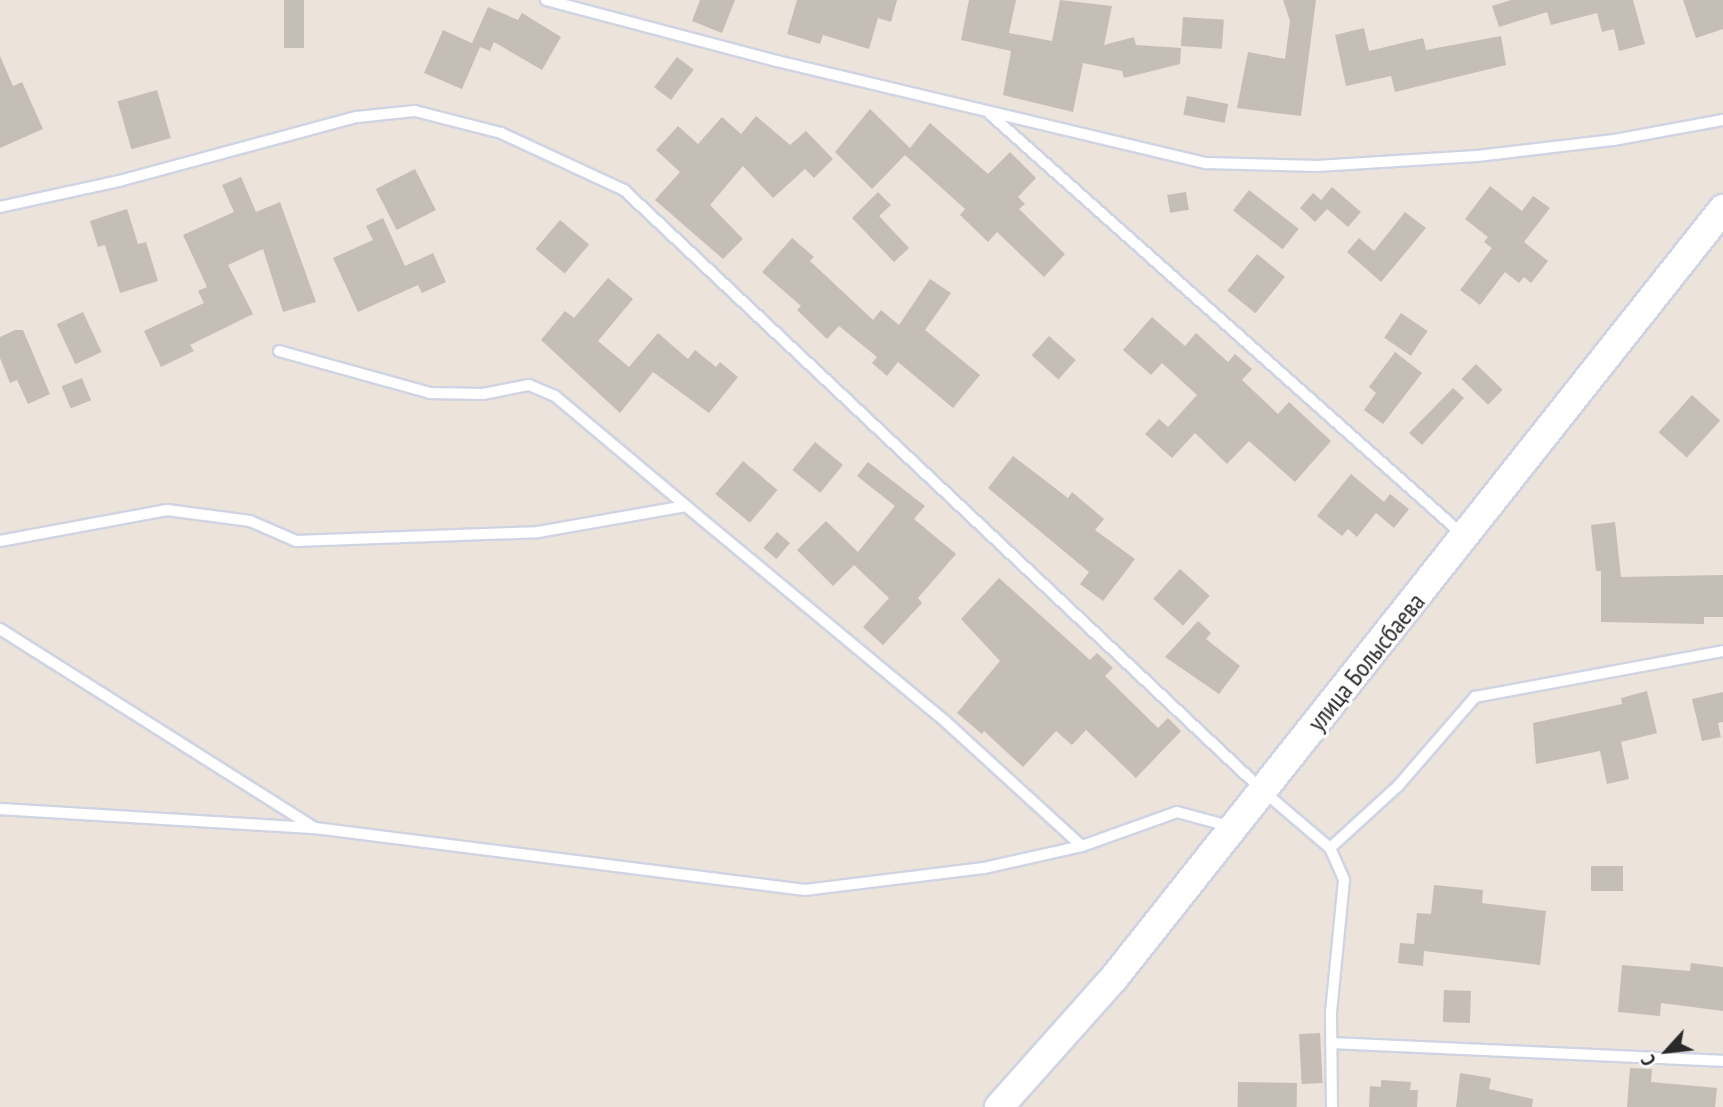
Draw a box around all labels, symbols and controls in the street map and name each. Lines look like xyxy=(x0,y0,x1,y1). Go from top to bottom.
street label: улица Болысбаева xyxy=(1301,587,1431,737)
north arrow xyxy=(1632,1016,1702,1086)
text: С xyxy=(1636,1051,1661,1070)

